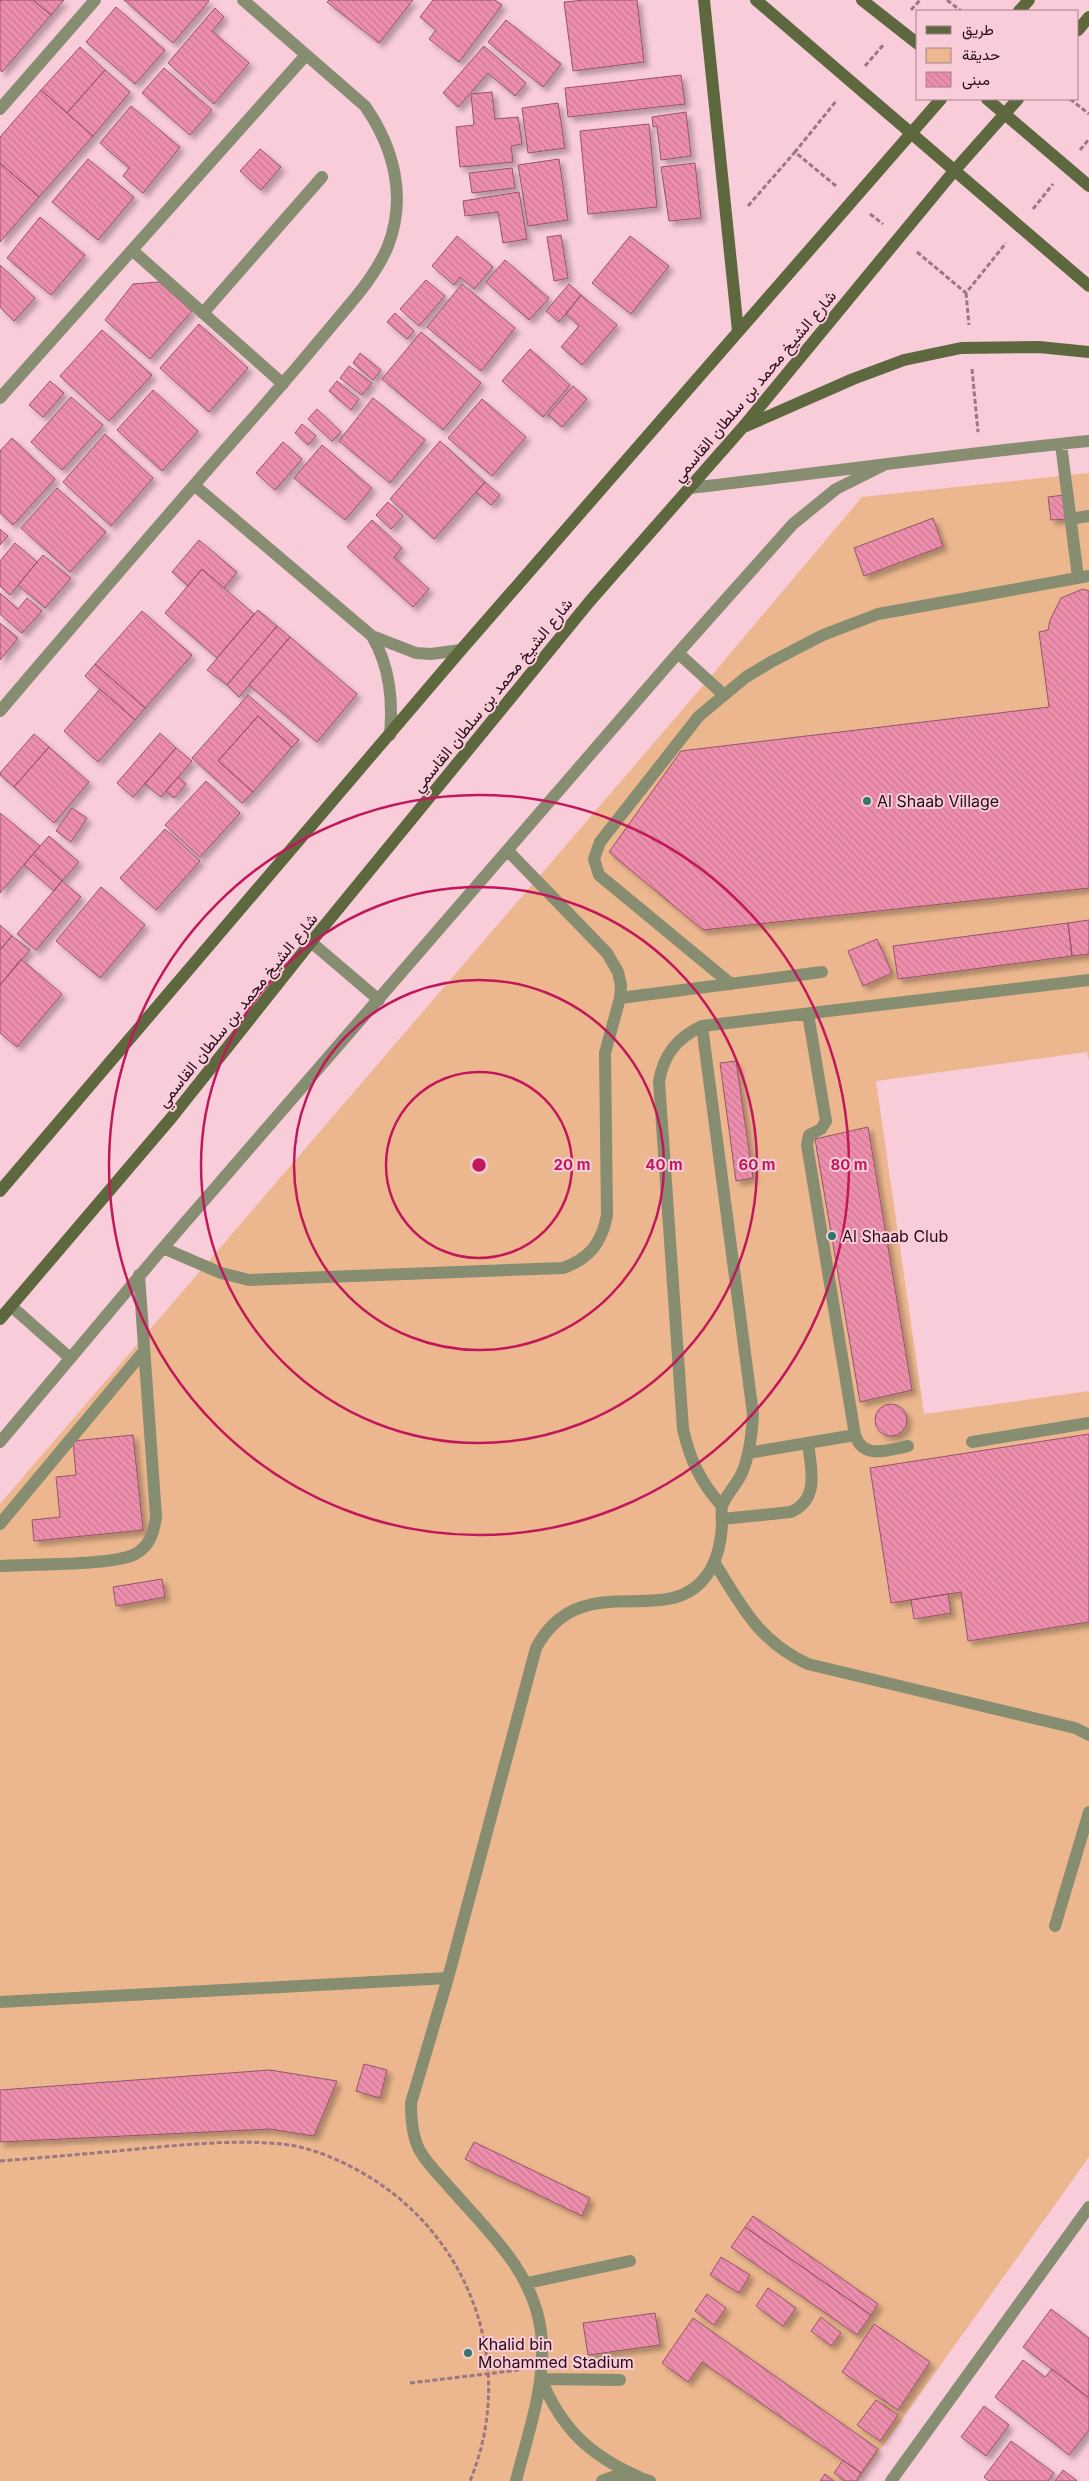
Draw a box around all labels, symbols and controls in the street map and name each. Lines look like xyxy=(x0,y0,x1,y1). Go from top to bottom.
legend xyxy=(916,10,1079,100)
text: طريق xyxy=(962,20,994,40)
text: حديقة xyxy=(962,45,1000,64)
text: مبنى xyxy=(962,70,990,90)
street label: شارع الشيخ محمد بن سلطان القاسمي xyxy=(668,286,843,488)
street label: شارع الشيخ محمد بن سلطان القاسمي xyxy=(407,594,580,799)
place label: Al Shaab Village xyxy=(877,791,999,811)
marker: Al Shaab Village xyxy=(861,795,873,807)
street label: شارع الشيخ محمد بن سلطان القاسمي xyxy=(152,909,325,1114)
text: 20 m xyxy=(554,1155,590,1174)
text: 40 m xyxy=(645,1155,683,1174)
text: 60 m xyxy=(738,1155,776,1174)
text: 80 m xyxy=(830,1155,868,1174)
centre of rings xyxy=(470,1156,488,1174)
place label: Al Shaab Club xyxy=(842,1226,948,1246)
marker: Al Shaab Club xyxy=(826,1230,838,1242)
place label: Khalid bin Mohammed Stadium xyxy=(478,2334,634,2372)
marker: Khalid bin Mohammed Stadium xyxy=(462,2347,474,2359)

